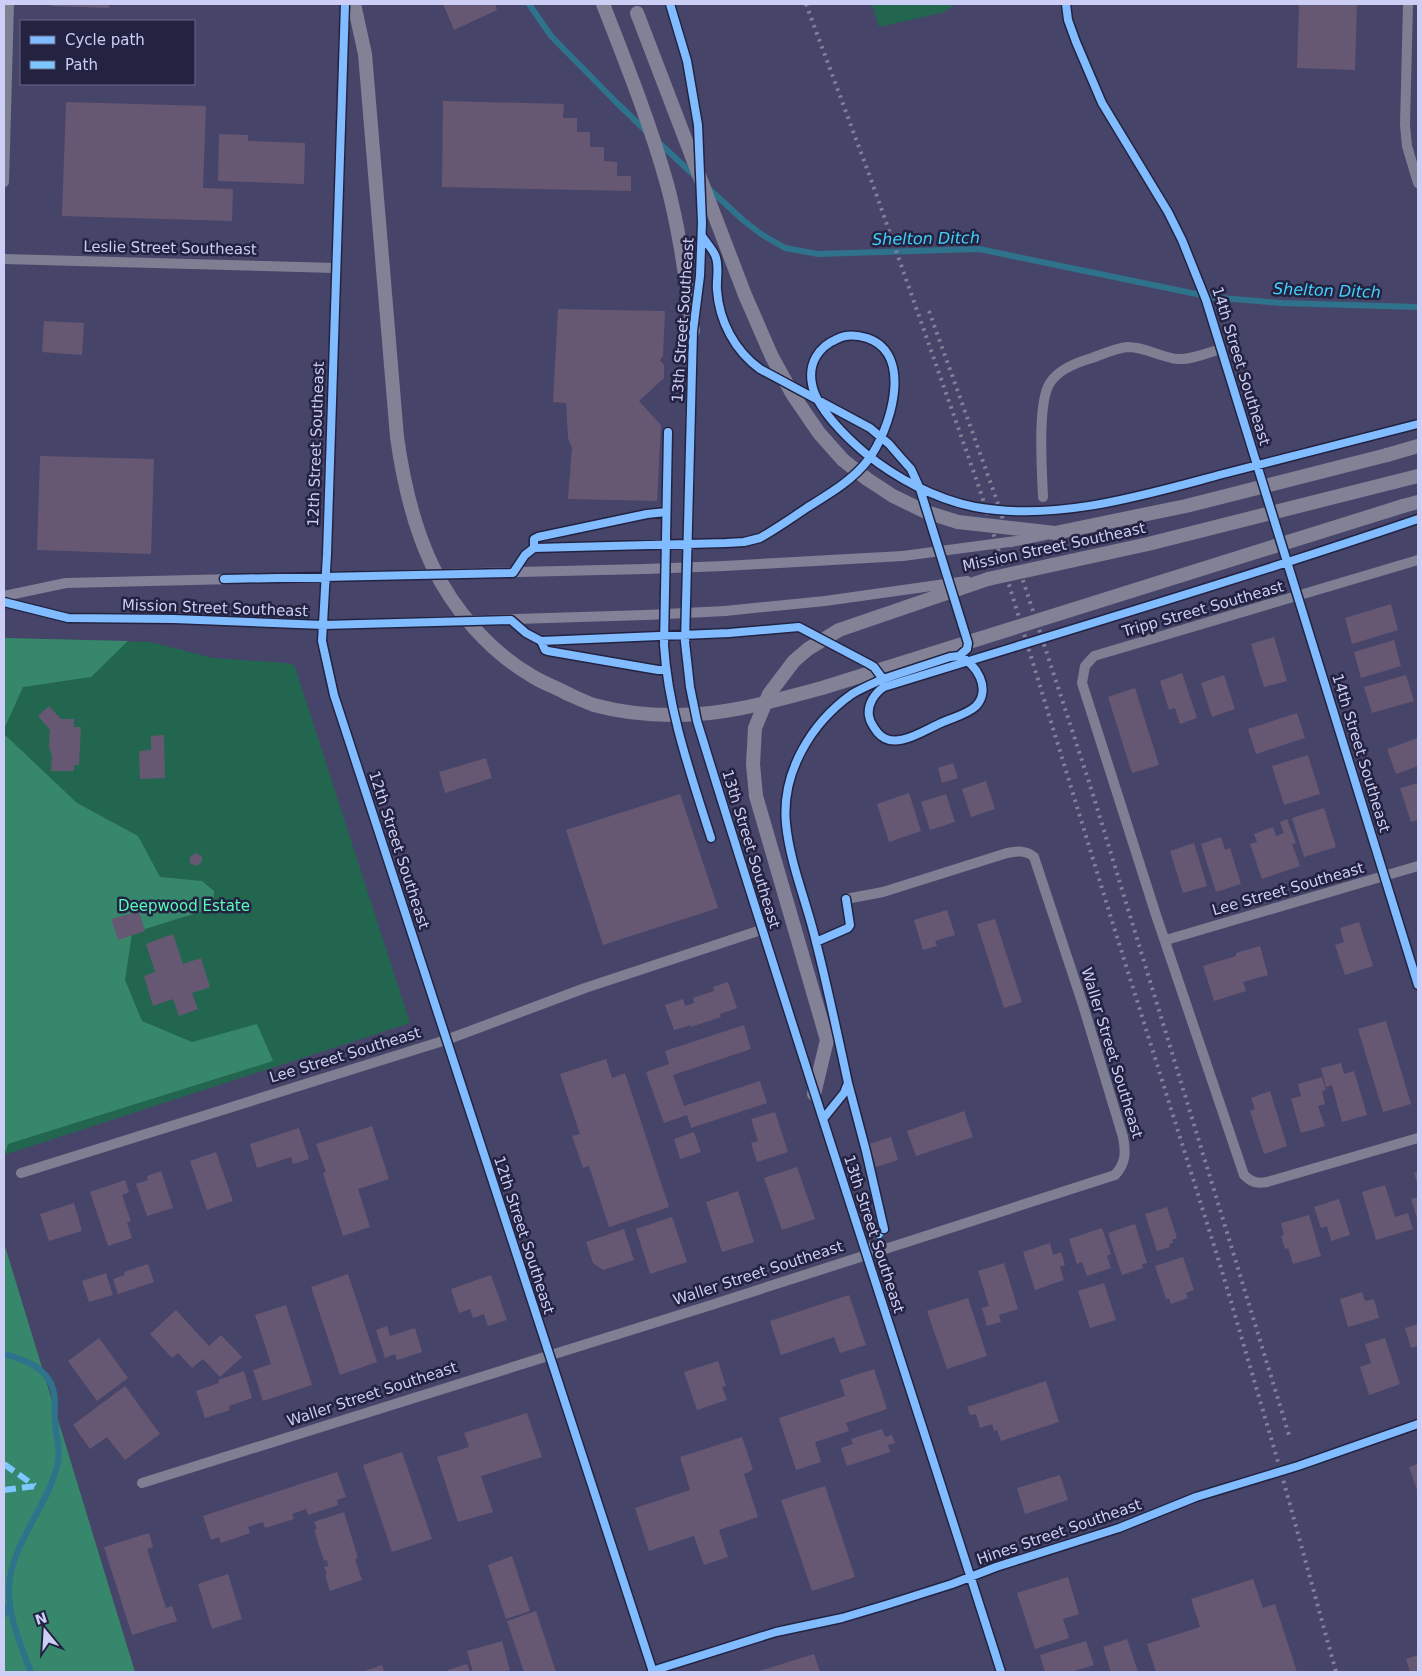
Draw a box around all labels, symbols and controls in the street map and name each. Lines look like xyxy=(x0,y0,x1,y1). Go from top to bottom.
legend xyxy=(20,20,195,85)
text: Cycle path xyxy=(65,31,145,49)
text: Path xyxy=(65,56,98,74)
water label: Shelton Ditch xyxy=(872,228,980,249)
street label: Leslie Street Southeast xyxy=(83,237,257,259)
street label: 13th Street Southeast xyxy=(668,237,698,403)
water label: Shelton Ditch xyxy=(1273,279,1381,302)
street label: 14th Street Southeast xyxy=(1208,284,1274,448)
street label: 12th Street Southeast xyxy=(304,361,328,527)
street label: Mission Street Southeast xyxy=(961,519,1147,575)
street label: Tripp Street Southeast xyxy=(1119,577,1286,641)
street label: Mission Street Southeast xyxy=(122,596,309,620)
street label: 14th Street Southeast xyxy=(1328,671,1394,835)
street label: 13th Street Southeast xyxy=(718,767,784,931)
street label: 12th Street Southeast xyxy=(365,769,433,931)
street label: Lee Street Southeast xyxy=(1210,859,1366,919)
park label: Deepwood Estate xyxy=(118,897,250,915)
street label: Waller Street Southeast xyxy=(1077,965,1147,1141)
street label: Lee Street Southeast xyxy=(267,1023,423,1087)
street label: 13th Street Southeast xyxy=(840,1153,908,1315)
street label: 12th Street Southeast xyxy=(490,1154,558,1316)
street label: Waller Street Southeast xyxy=(671,1237,845,1309)
street label: Waller Street Southeast xyxy=(285,1358,459,1430)
street label: Hines Street Southeast xyxy=(974,1495,1144,1569)
north arrow xyxy=(20,1606,70,1656)
text: N xyxy=(33,1609,49,1628)

